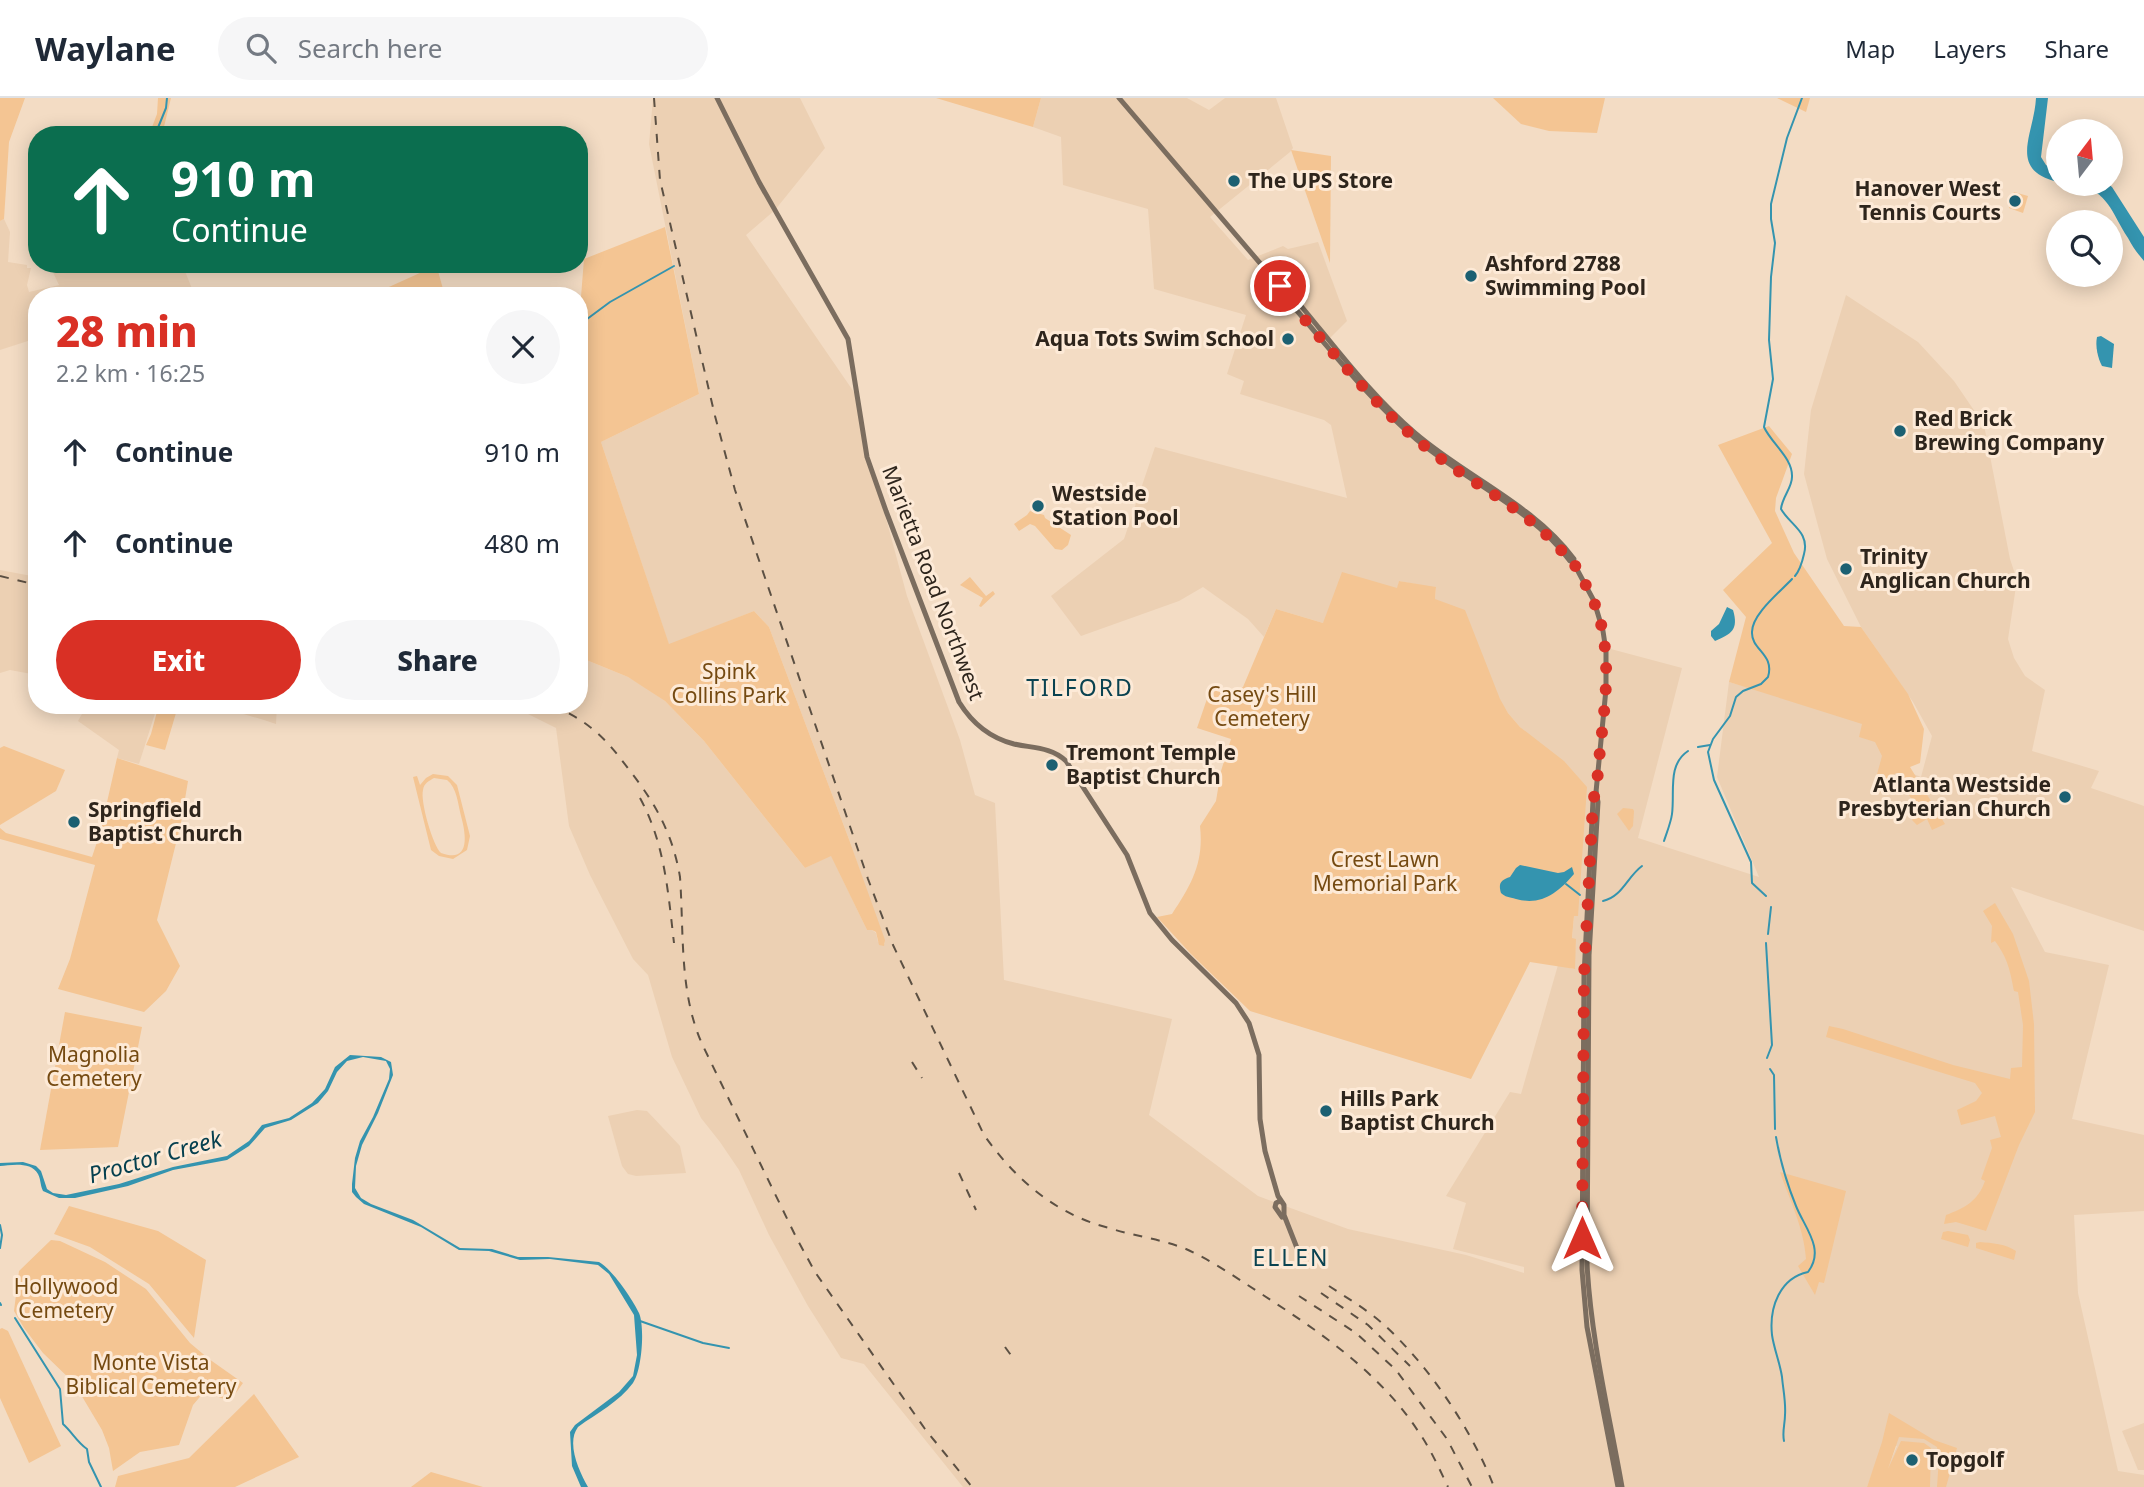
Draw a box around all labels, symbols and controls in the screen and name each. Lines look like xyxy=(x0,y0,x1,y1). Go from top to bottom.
search box xyxy=(218,17,708,80)
text: Waylane xyxy=(35,26,176,71)
icon: search xyxy=(242,29,280,67)
text: Search here xyxy=(298,30,442,66)
text: Map xyxy=(1845,32,1895,65)
text: Layers xyxy=(1933,32,2007,65)
text: Share xyxy=(2045,32,2109,65)
north arrow xyxy=(2046,119,2123,196)
map controls xyxy=(2046,119,2123,287)
text: 910 m xyxy=(171,145,316,211)
icon: ahead xyxy=(56,154,147,245)
place label: The UPS Store xyxy=(1248,166,1393,194)
marker: The UPS Store xyxy=(1226,173,1242,189)
place label: Hanover West Tennis Courts xyxy=(1855,174,2001,226)
marker: Hanover West Tennis Courts xyxy=(2007,193,2023,209)
text: Continue xyxy=(171,208,308,251)
button: search xyxy=(2046,210,2123,287)
place label: Ashford 2788 Swimming Pool xyxy=(1485,249,1646,301)
pin xyxy=(1250,256,1310,316)
icon: arrive xyxy=(1261,267,1299,305)
marker: Ashford 2788 Swimming Pool xyxy=(1463,268,1479,284)
text: 28 min xyxy=(56,302,198,359)
button: close xyxy=(486,310,560,384)
place label: Aqua Tots Swim School xyxy=(1035,324,1274,352)
marker: Aqua Tots Swim School xyxy=(1280,331,1296,347)
text: 2.2 km · 16:25 xyxy=(56,357,205,389)
place label: Red Brick Brewing Company xyxy=(1914,404,2104,456)
marker: Red Brick Brewing Company xyxy=(1892,423,1908,439)
icon: ahead xyxy=(56,433,94,471)
text: Continue xyxy=(115,434,233,470)
text: 910 m xyxy=(484,434,560,470)
street label: Marietta Road Northwest xyxy=(876,461,992,704)
place label: Westside Station Pool xyxy=(1052,479,1178,531)
marker: Westside Station Pool xyxy=(1030,498,1046,514)
icon: ahead xyxy=(56,524,94,562)
text: Continue xyxy=(115,525,233,561)
text: 480 m xyxy=(484,525,560,561)
place label: Trinity Anglican Church xyxy=(1860,542,2031,594)
marker: Trinity Anglican Church xyxy=(1838,561,1854,577)
button: Exit xyxy=(56,620,301,700)
button: Share xyxy=(315,620,560,700)
park label: Spink Collins Park xyxy=(671,657,787,709)
district label: TILFORD xyxy=(1026,671,1134,703)
park label: Casey's Hill Cemetery xyxy=(1207,680,1317,732)
place label: Tremont Temple Baptist Church xyxy=(1066,738,1236,790)
marker: Tremont Temple Baptist Church xyxy=(1044,757,1060,773)
place label: Atlanta Westside Presbyterian Church xyxy=(1838,770,2051,822)
marker: Atlanta Westside Presbyterian Church xyxy=(2057,789,2073,805)
place label: Springfield Baptist Church xyxy=(88,795,243,847)
marker: Springfield Baptist Church xyxy=(66,814,82,830)
park label: Crest Lawn Memorial Park xyxy=(1313,845,1458,897)
park label: Magnolia Cemetery xyxy=(46,1040,142,1092)
place label: Hills Park Baptist Church xyxy=(1340,1084,1495,1136)
marker: Hills Park Baptist Church xyxy=(1318,1103,1334,1119)
water label: Proctor Creek xyxy=(84,1121,227,1190)
position arrow xyxy=(1545,1201,1619,1275)
district label: ELLEN xyxy=(1252,1241,1330,1273)
park label: Hollywood Cemetery xyxy=(14,1272,118,1324)
park label: Monte Vista Biblical Cemetery xyxy=(66,1348,237,1400)
place label: Topgolf xyxy=(1926,1445,2006,1473)
marker: Topgolf xyxy=(1904,1452,1920,1468)

